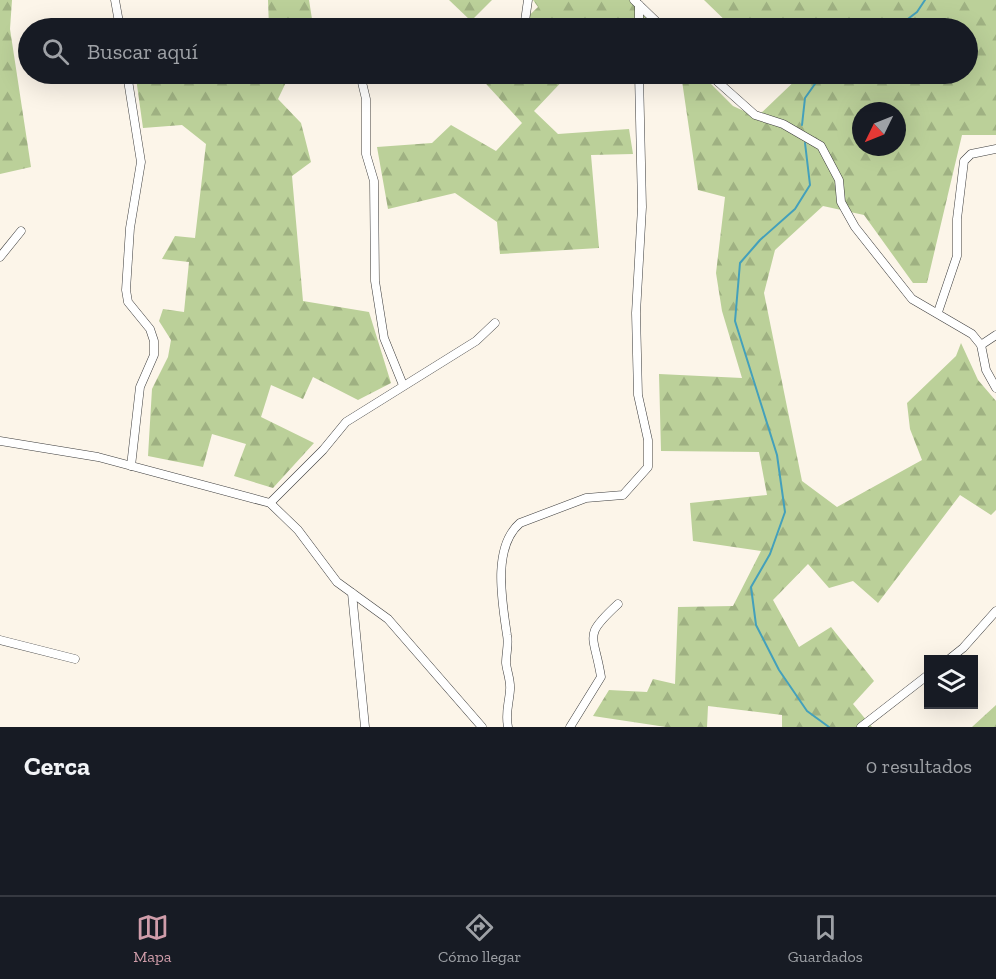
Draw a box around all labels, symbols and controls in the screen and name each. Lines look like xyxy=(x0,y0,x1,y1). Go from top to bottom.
search box xyxy=(18,18,978,84)
icon: search xyxy=(39,35,72,68)
text: Buscar aquí xyxy=(87,38,198,65)
north arrow xyxy=(852,102,906,156)
map controls xyxy=(924,655,978,709)
button: layers xyxy=(924,655,978,709)
text: Cerca xyxy=(24,750,90,782)
text: 0 resultados xyxy=(866,754,972,778)
tab: Mapa xyxy=(133,911,171,966)
tab: Cómo llegar xyxy=(438,911,521,966)
tab: Guardados xyxy=(788,911,863,966)

